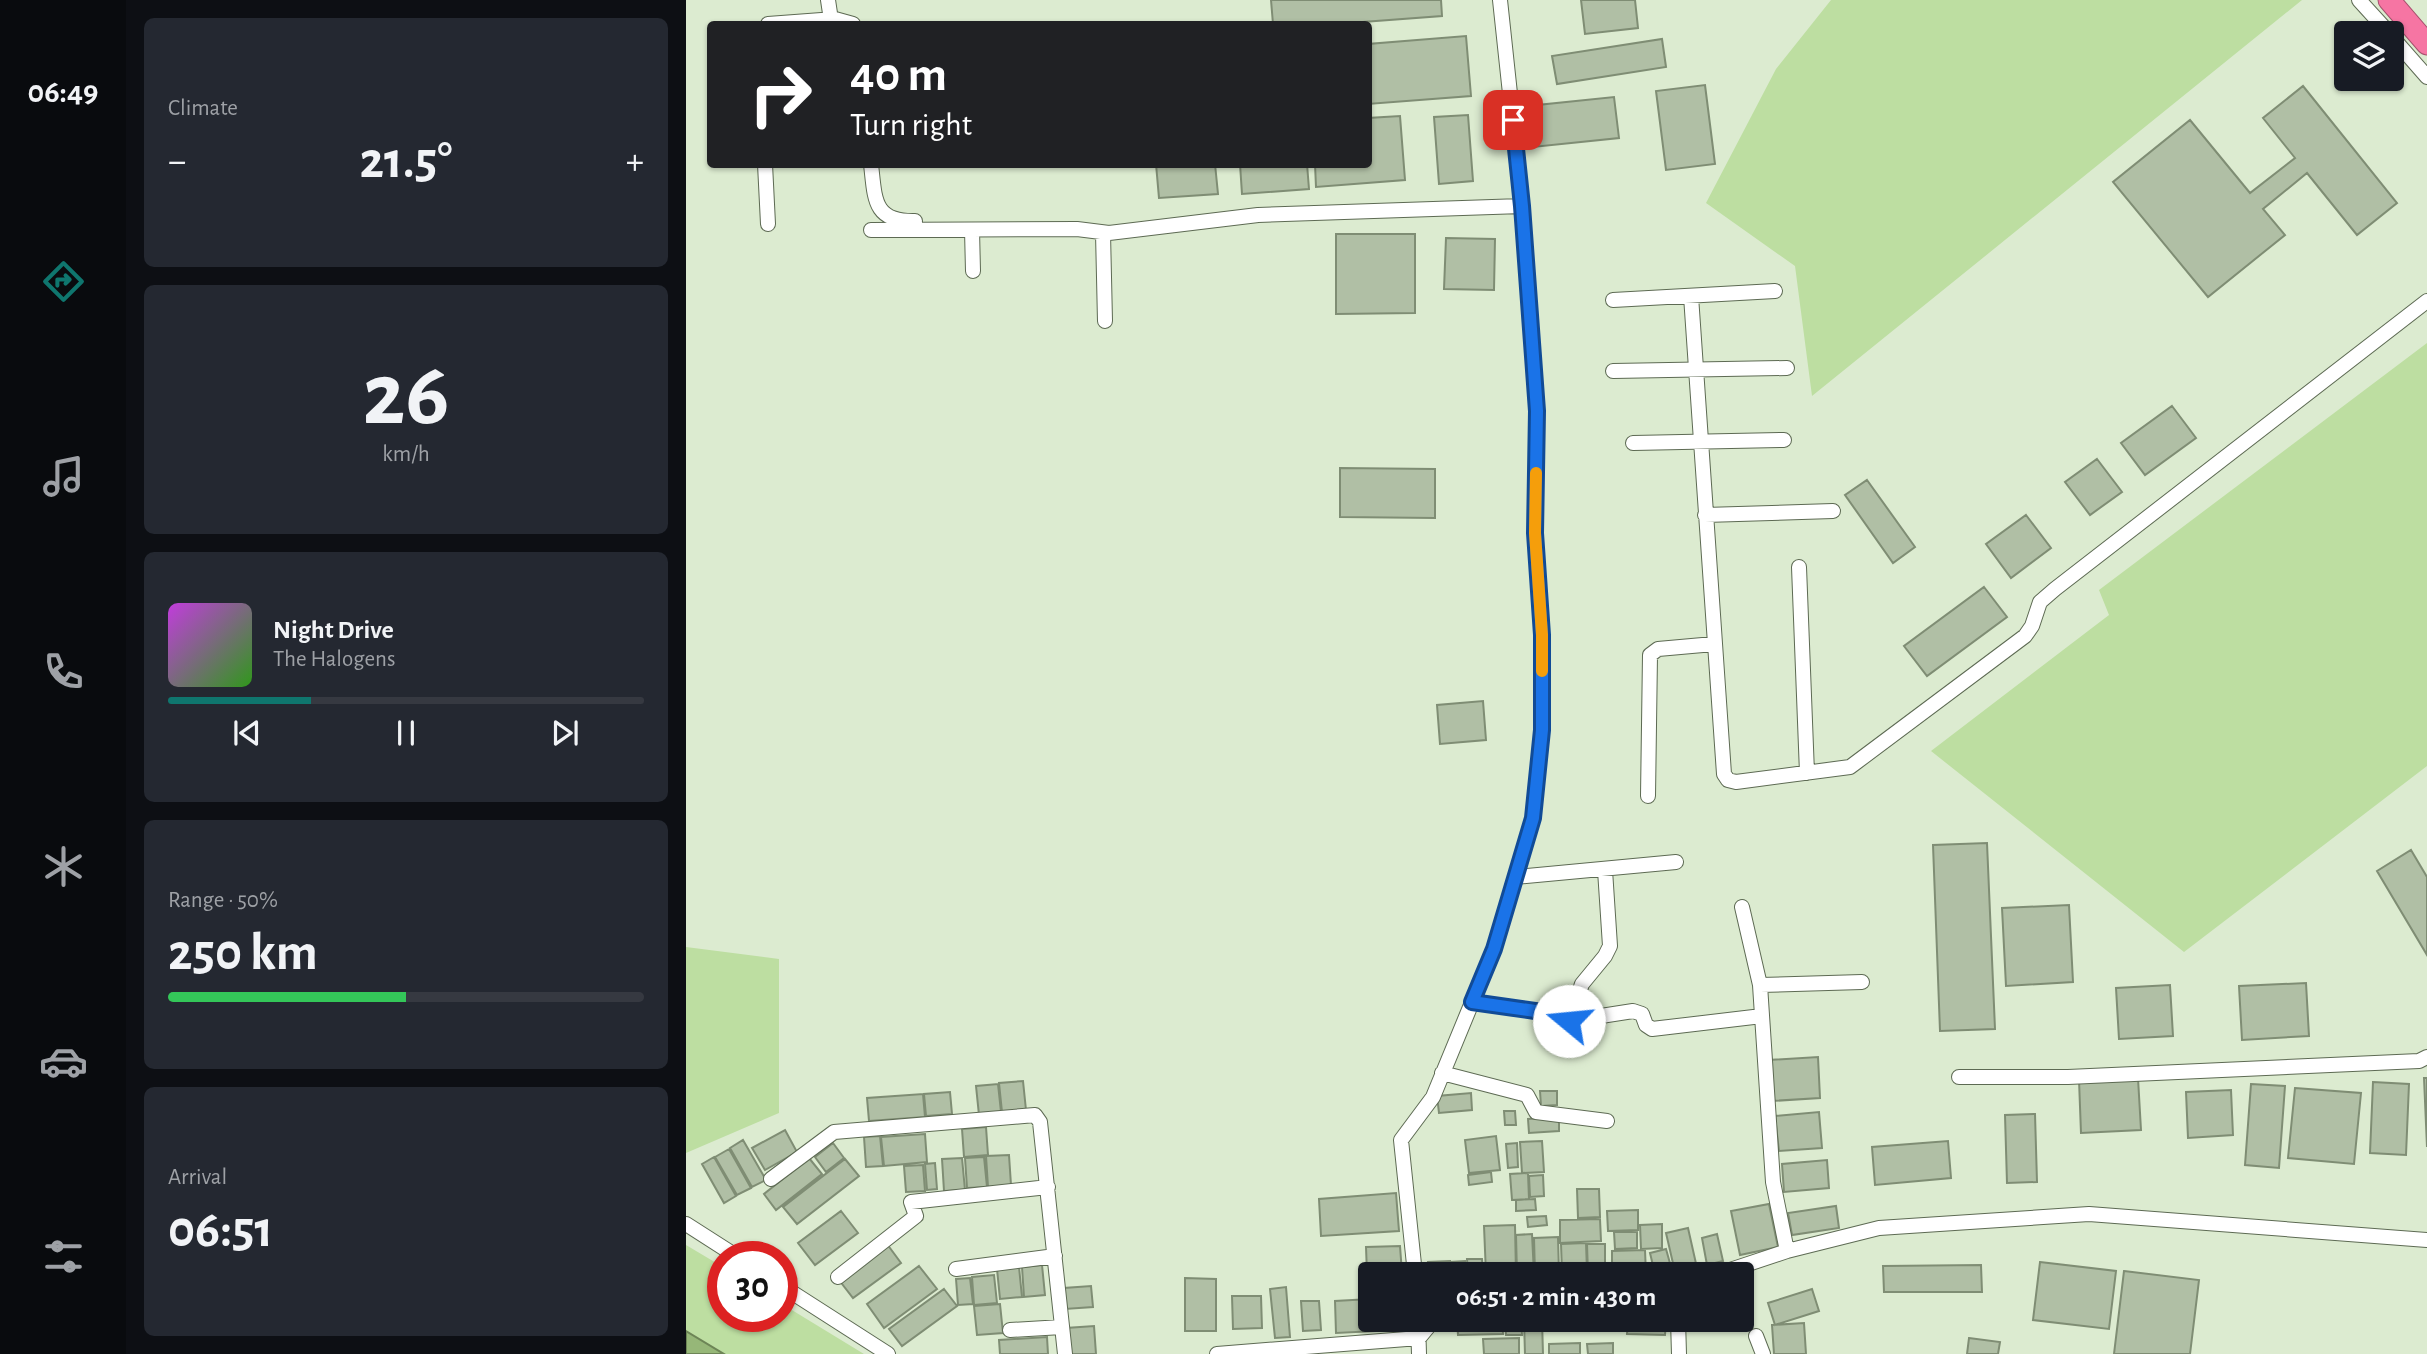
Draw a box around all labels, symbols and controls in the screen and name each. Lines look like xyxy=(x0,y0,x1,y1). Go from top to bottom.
map controls xyxy=(2334,21,2404,91)
button: layers xyxy=(2334,21,2404,91)
icon: right xyxy=(735,49,826,140)
text: 40 m xyxy=(850,51,947,100)
text: 06:49 xyxy=(27,76,99,108)
pin xyxy=(1483,90,1543,150)
text: Climate xyxy=(168,97,238,120)
icon: arrive xyxy=(1494,101,1532,139)
text: Turn right xyxy=(850,109,972,141)
text: 21.5° xyxy=(360,135,452,187)
text: − xyxy=(168,143,186,181)
text: + xyxy=(626,143,644,181)
icon: directions xyxy=(39,257,88,306)
text: 26 xyxy=(363,350,449,441)
text: km/h xyxy=(382,443,430,466)
icon: music xyxy=(39,452,88,501)
text: Night Drive xyxy=(273,617,394,643)
icon: phone xyxy=(39,647,88,696)
text: The Halogens xyxy=(273,648,395,671)
icon: previous xyxy=(228,714,266,752)
icon: pause xyxy=(387,714,425,752)
icon: next xyxy=(546,714,584,752)
icon: climate xyxy=(39,842,88,891)
text: Range · 50% xyxy=(168,889,278,912)
text: 250 km xyxy=(168,927,318,979)
position arrow xyxy=(1532,984,1606,1058)
icon: car xyxy=(39,1037,88,1086)
text: Arrival xyxy=(168,1166,227,1189)
text: 06:51 xyxy=(168,1204,273,1256)
icon: filters xyxy=(39,1232,88,1281)
speed limit sign: 30 xyxy=(707,1241,798,1332)
text: 06:51 · 2 min · 430 m xyxy=(1456,1284,1656,1310)

